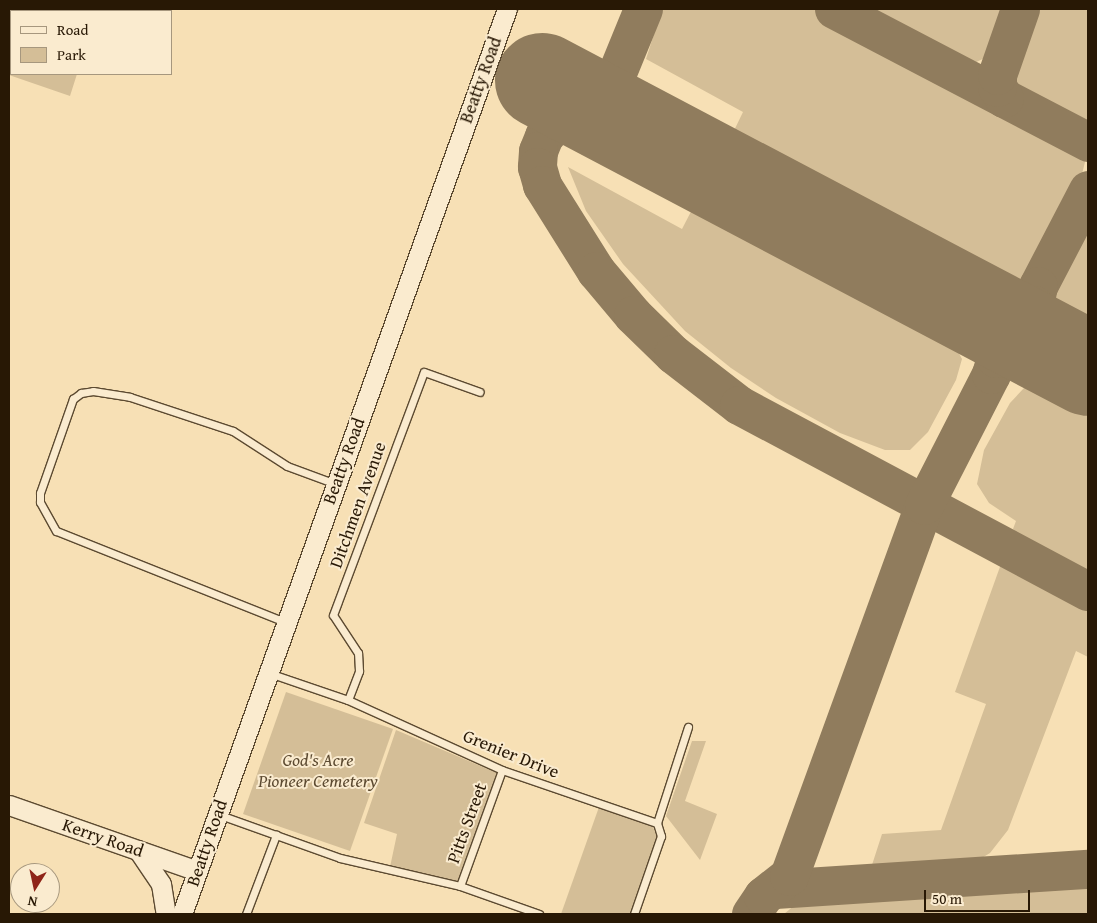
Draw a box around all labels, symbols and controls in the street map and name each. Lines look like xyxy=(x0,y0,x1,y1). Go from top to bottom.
legend xyxy=(10,10,172,75)
text: Road xyxy=(57,19,88,40)
street label: Beatty Road xyxy=(455,34,507,126)
text: Park xyxy=(57,44,86,65)
street label: Beatty Road xyxy=(318,415,370,507)
street label: Ditchmen Avenue xyxy=(325,439,391,571)
street label: Grenier Drive xyxy=(460,725,562,783)
park label: God's Acre Pioneer Cemetery xyxy=(258,750,378,792)
street label: Pitts Street xyxy=(442,780,492,866)
street label: Beatty Road xyxy=(182,797,232,889)
street label: Kerry Road xyxy=(60,814,146,862)
north arrow xyxy=(10,863,60,913)
scale bar xyxy=(927,880,1033,912)
text: 50 m xyxy=(932,888,962,909)
text: N xyxy=(26,891,39,912)

